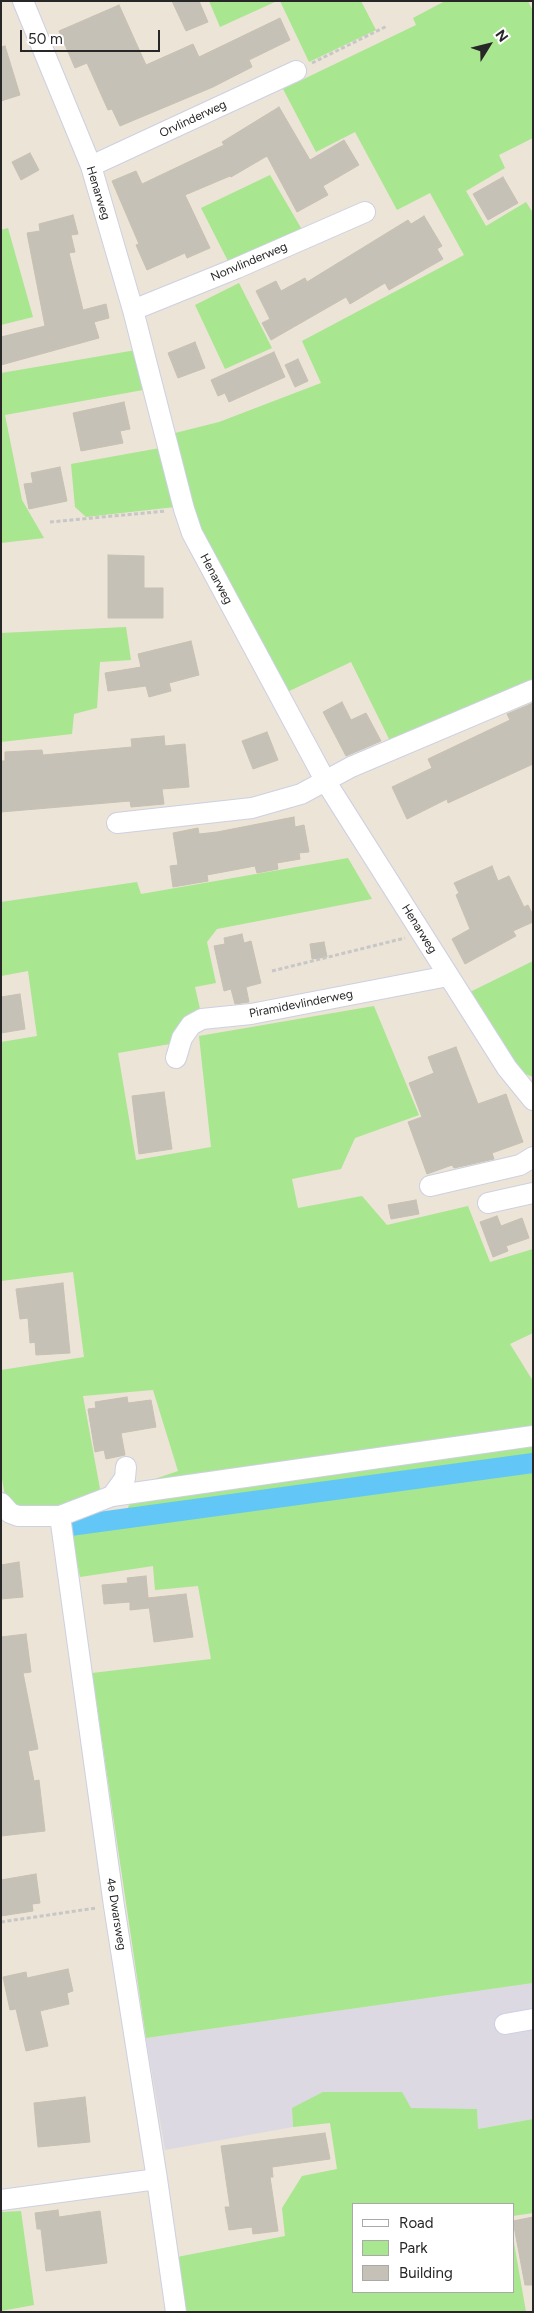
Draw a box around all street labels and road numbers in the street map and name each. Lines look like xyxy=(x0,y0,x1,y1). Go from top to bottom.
street label: Orvlinderweg xyxy=(157,97,229,141)
street label: Henarweg xyxy=(83,164,113,222)
street label: Nonvlinderweg xyxy=(209,239,289,285)
street label: Henarweg xyxy=(197,551,235,607)
street label: Henarweg xyxy=(398,902,440,956)
street label: Piramidevlinderweg xyxy=(248,987,354,1021)
street label: 4e Dwarsweg xyxy=(103,1877,129,1951)

